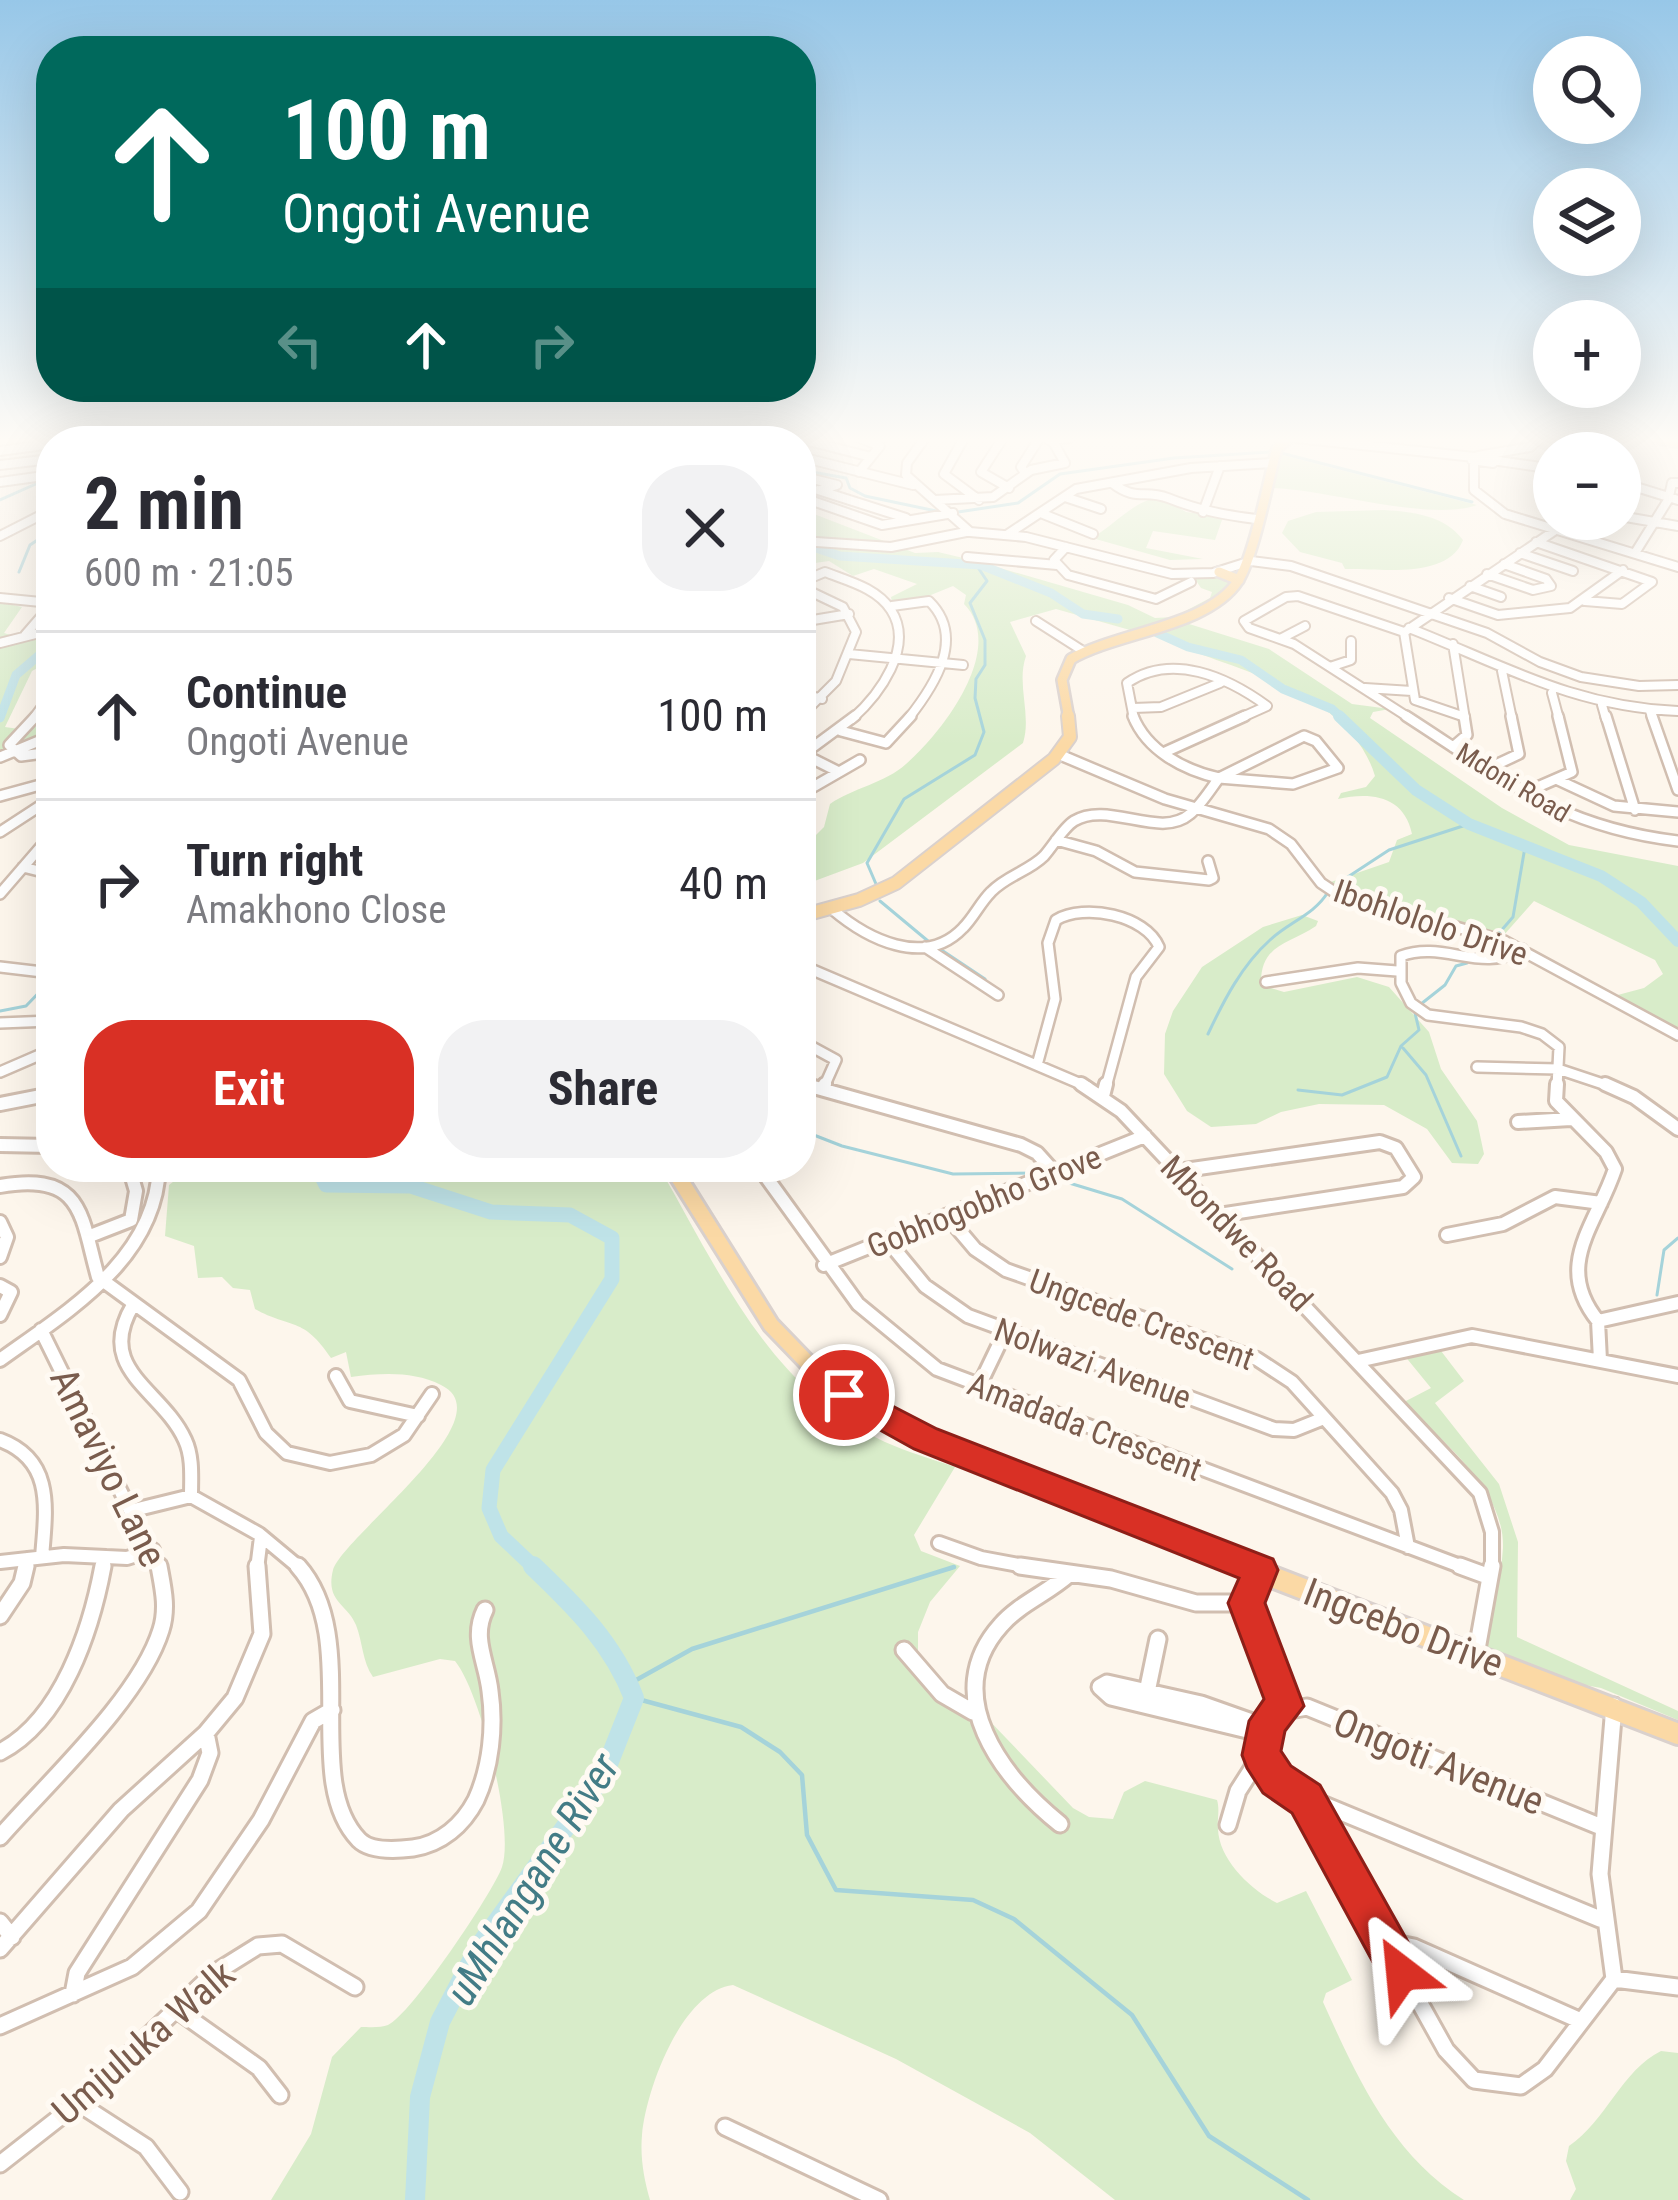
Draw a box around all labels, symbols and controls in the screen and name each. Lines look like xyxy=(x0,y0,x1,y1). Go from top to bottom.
map controls xyxy=(1533,36,1641,540)
button: search xyxy=(1533,36,1641,144)
text: 100 m xyxy=(282,81,491,180)
icon: ahead xyxy=(84,84,240,240)
button: layers xyxy=(1533,168,1641,276)
text: Ongoti Avenue xyxy=(282,182,591,245)
button: + xyxy=(1533,300,1641,408)
icon: left xyxy=(267,312,333,378)
icon: ahead xyxy=(393,312,459,378)
icon: right xyxy=(519,312,585,378)
button: − xyxy=(1533,432,1641,540)
text: 2 min xyxy=(84,462,244,547)
button: close xyxy=(642,465,768,591)
text: 600 m · 21:05 xyxy=(84,550,294,596)
text: Continue xyxy=(186,666,347,719)
icon: ahead xyxy=(84,683,150,749)
text: 100 m xyxy=(657,689,768,742)
text: Ongoti Avenue xyxy=(186,719,409,765)
street label: Mdoni Road xyxy=(1450,737,1576,829)
text: Turn right xyxy=(186,834,363,887)
icon: right xyxy=(84,851,150,917)
text: 40 m xyxy=(679,857,768,910)
street label: Ibohlololo Drive xyxy=(1329,871,1533,974)
text: Amakhono Close xyxy=(186,887,447,933)
button: Exit xyxy=(84,1020,414,1158)
button: Share xyxy=(438,1020,768,1158)
street label: Gobhogobho Grove xyxy=(861,1137,1107,1266)
street label: Mbondwe Road xyxy=(1153,1148,1320,1319)
street label: Ungcede Crescent xyxy=(1024,1261,1260,1378)
street label: Nolwazi Avenue xyxy=(989,1310,1197,1417)
pin xyxy=(793,1344,895,1446)
street label: Amaviyo Lane xyxy=(40,1361,176,1574)
icon: arrive xyxy=(811,1362,877,1428)
street label: Amadada Crescent xyxy=(963,1364,1207,1489)
street label: Ingcebo Drive xyxy=(1297,1569,1510,1687)
street label: Ongoti Avenue xyxy=(1327,1699,1551,1825)
water label: uMhlangane River xyxy=(436,1744,630,2014)
position arrow xyxy=(1339,1910,1465,2036)
street label: Umjuluka Walk xyxy=(43,1951,244,2134)

